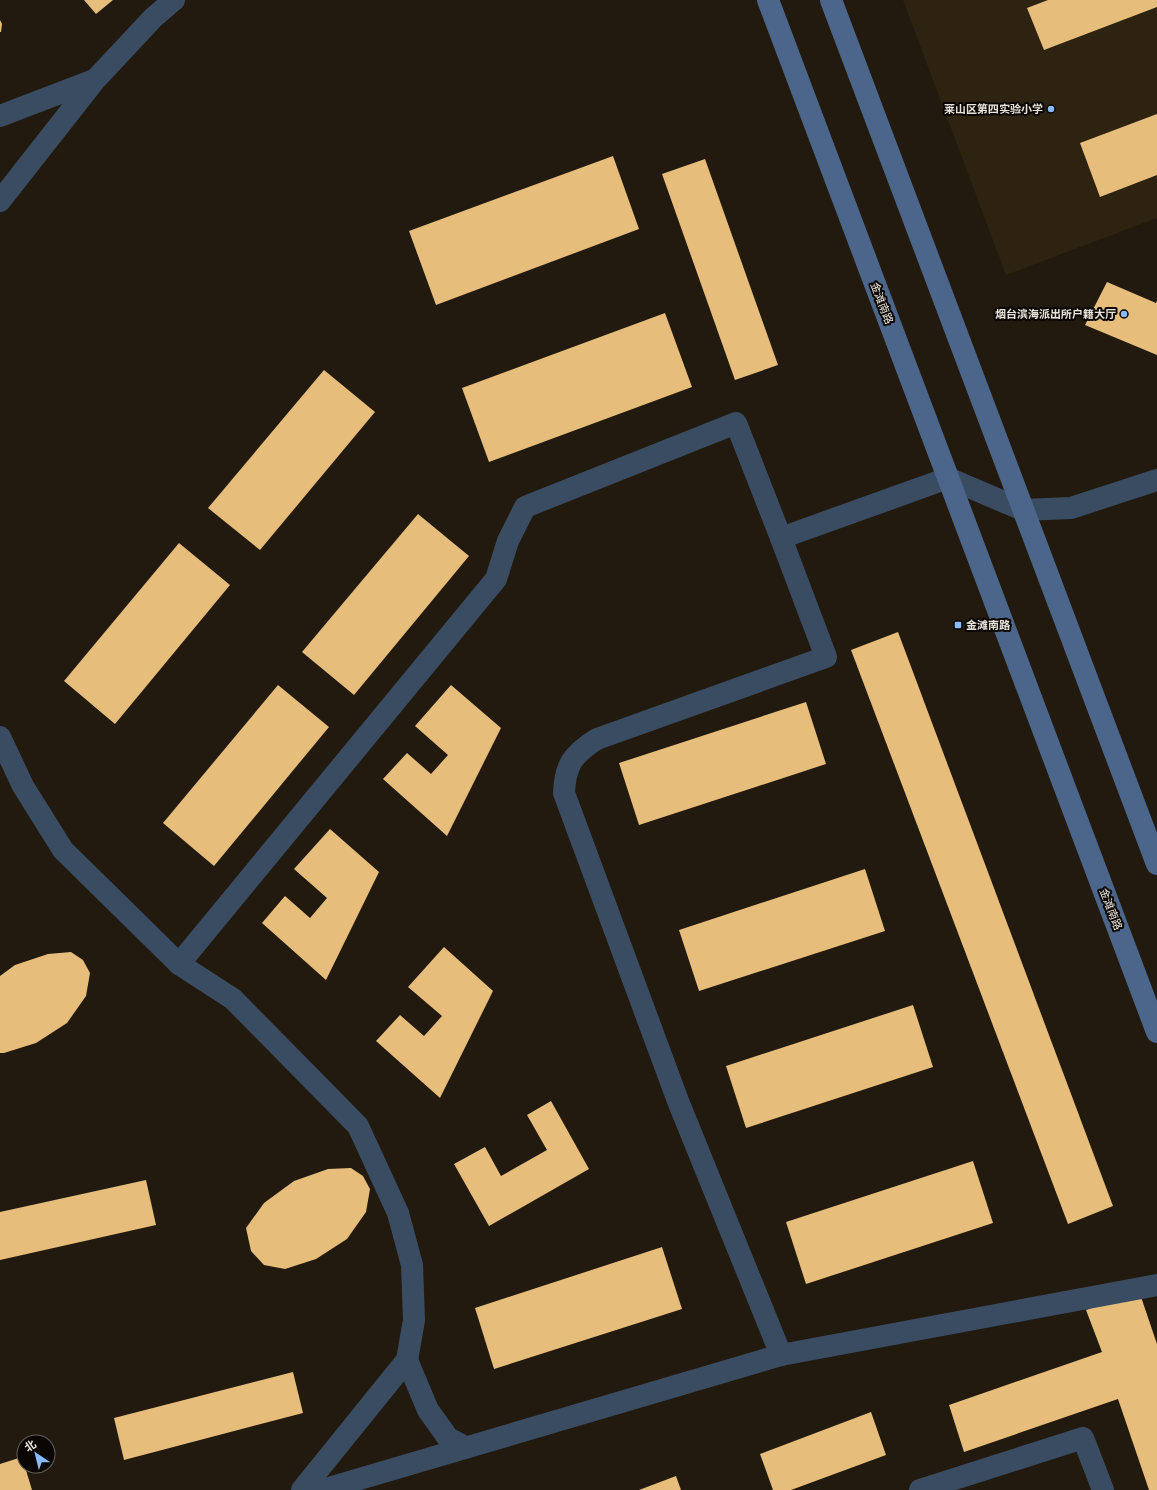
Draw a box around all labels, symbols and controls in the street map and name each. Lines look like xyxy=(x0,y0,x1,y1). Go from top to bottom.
place label: 莱山区第四实验小学 xyxy=(944,101,1043,116)
marker: 莱山区第四实验小学 xyxy=(1046,104,1056,114)
street label: 金滩南路 xyxy=(868,280,897,326)
place label: 烟台滨海派出所户籍大厅 xyxy=(995,306,1116,321)
marker: 烟台滨海派出所户籍大厅 xyxy=(1119,309,1129,319)
place label: 金滩南路 xyxy=(966,617,1011,632)
marker: 金滩南路 xyxy=(953,620,963,630)
street label: 金滩南路 xyxy=(1097,886,1126,932)
north arrow xyxy=(16,1434,56,1474)
text: 北 xyxy=(21,1436,39,1455)

